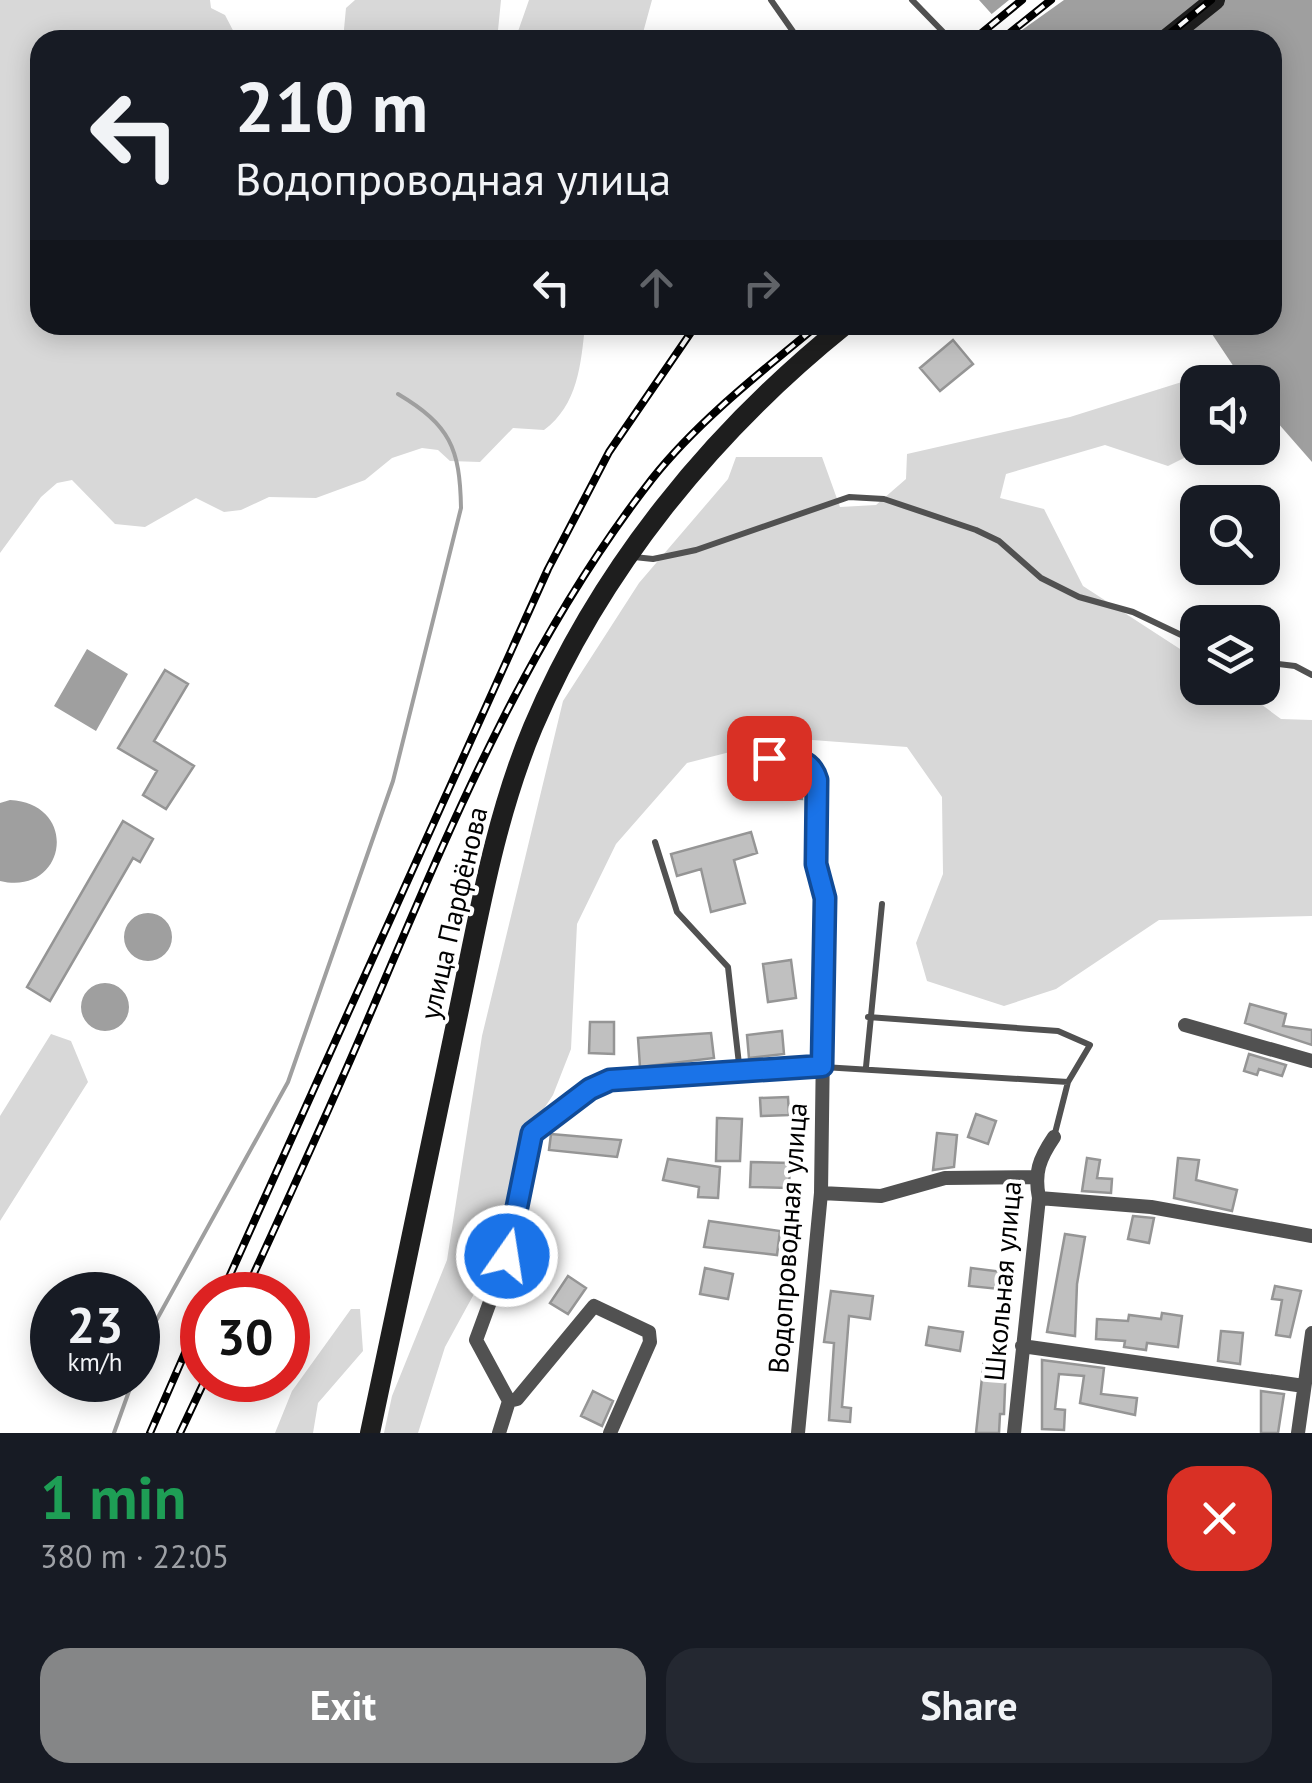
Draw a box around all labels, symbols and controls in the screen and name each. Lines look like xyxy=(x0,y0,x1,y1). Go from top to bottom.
text: 210 m xyxy=(235,61,428,151)
icon: left xyxy=(70,70,200,200)
text: Водопроводная улица xyxy=(235,149,671,207)
icon: left xyxy=(524,260,579,315)
icon: ahead xyxy=(629,260,684,315)
icon: right xyxy=(734,260,789,315)
map controls xyxy=(1180,365,1280,705)
button: sound xyxy=(1180,365,1280,465)
button: search xyxy=(1180,485,1280,585)
button: layers xyxy=(1180,605,1280,705)
pin xyxy=(727,716,812,801)
icon: arrive xyxy=(742,731,797,786)
street label: улица Парфёнова xyxy=(411,803,495,1023)
street label: Водопроводная улица xyxy=(759,1101,815,1375)
street label: Школьная улица xyxy=(975,1179,1029,1383)
position arrow xyxy=(455,1204,559,1308)
speed limit sign: 30 xyxy=(180,1272,310,1402)
text: 23 xyxy=(67,1292,123,1357)
text: km/h xyxy=(68,1346,122,1378)
text: 1 min xyxy=(40,1458,186,1536)
button: close xyxy=(1167,1466,1272,1571)
text: 380 m · 22:05 xyxy=(40,1535,229,1577)
button: Exit xyxy=(40,1648,646,1763)
button: Share xyxy=(666,1648,1272,1763)

